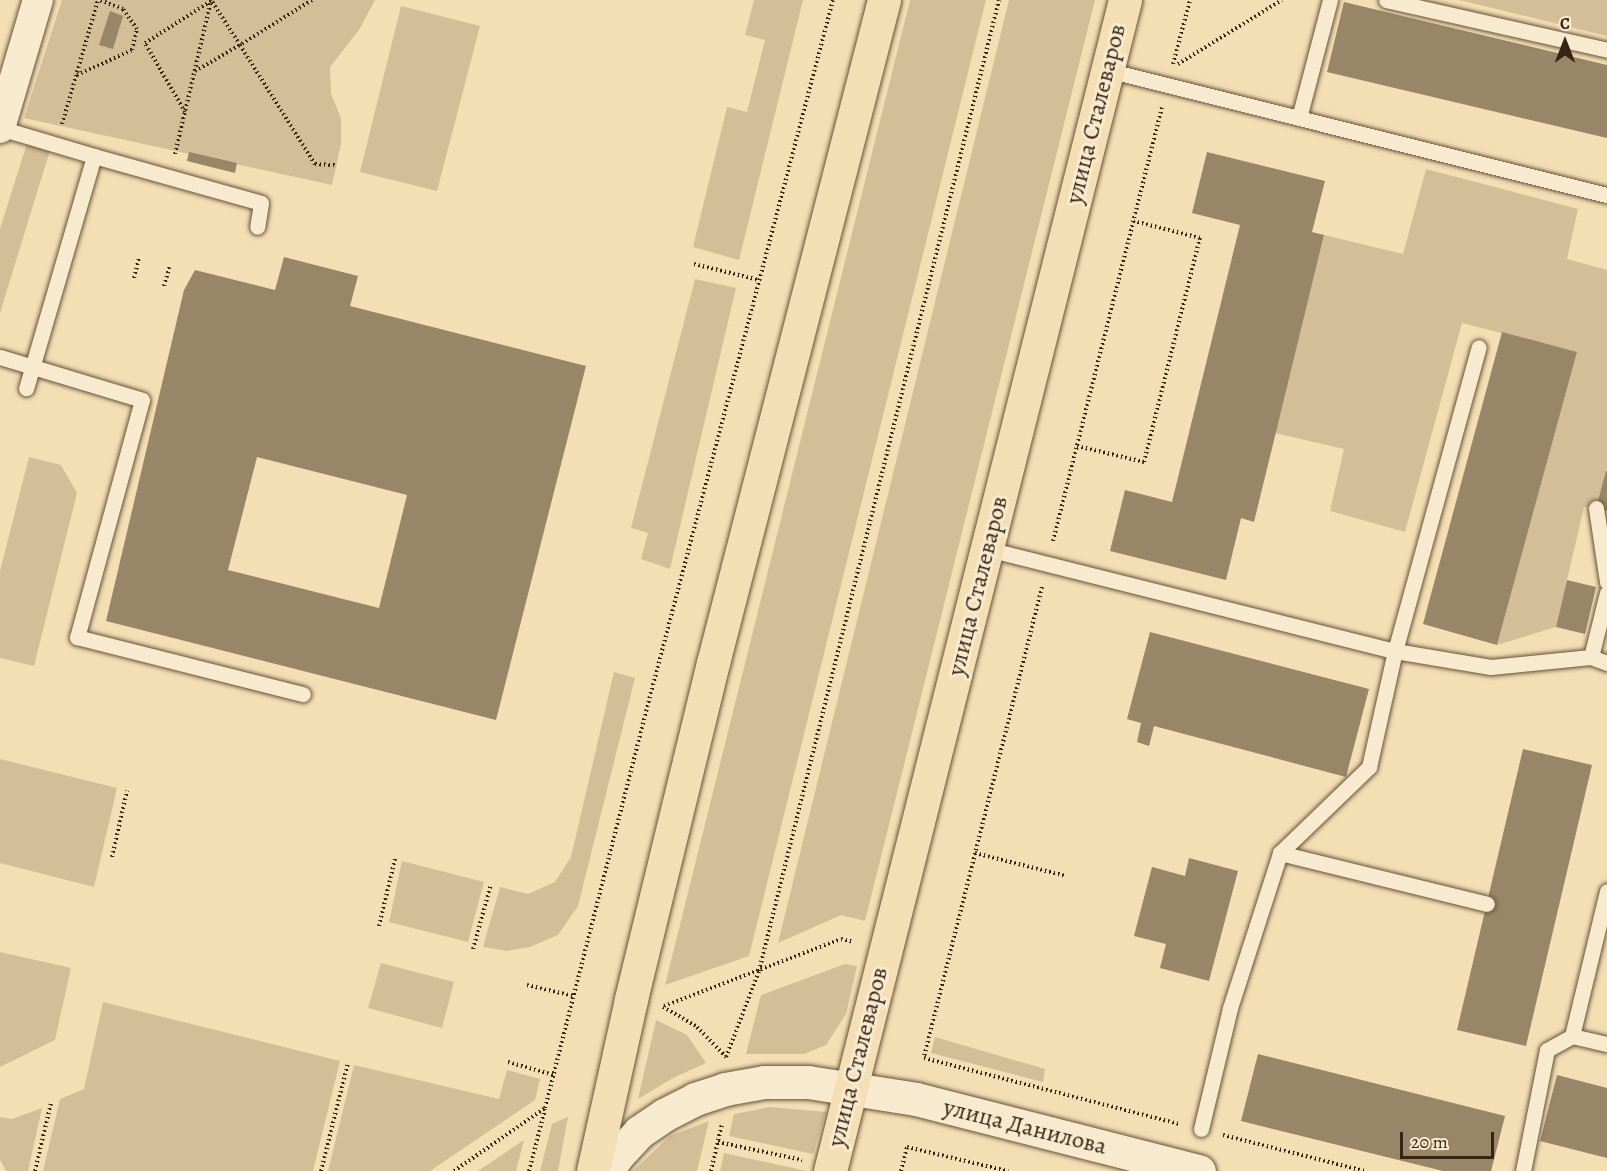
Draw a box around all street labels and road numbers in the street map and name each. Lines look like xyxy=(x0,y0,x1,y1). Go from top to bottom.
street label: улица Сталеваров xyxy=(1060,21,1132,207)
street label: улица Сталеваров xyxy=(942,493,1014,679)
street label: улица Сталеваров xyxy=(822,964,894,1150)
street label: улица Данилова xyxy=(941,1093,1109,1161)

